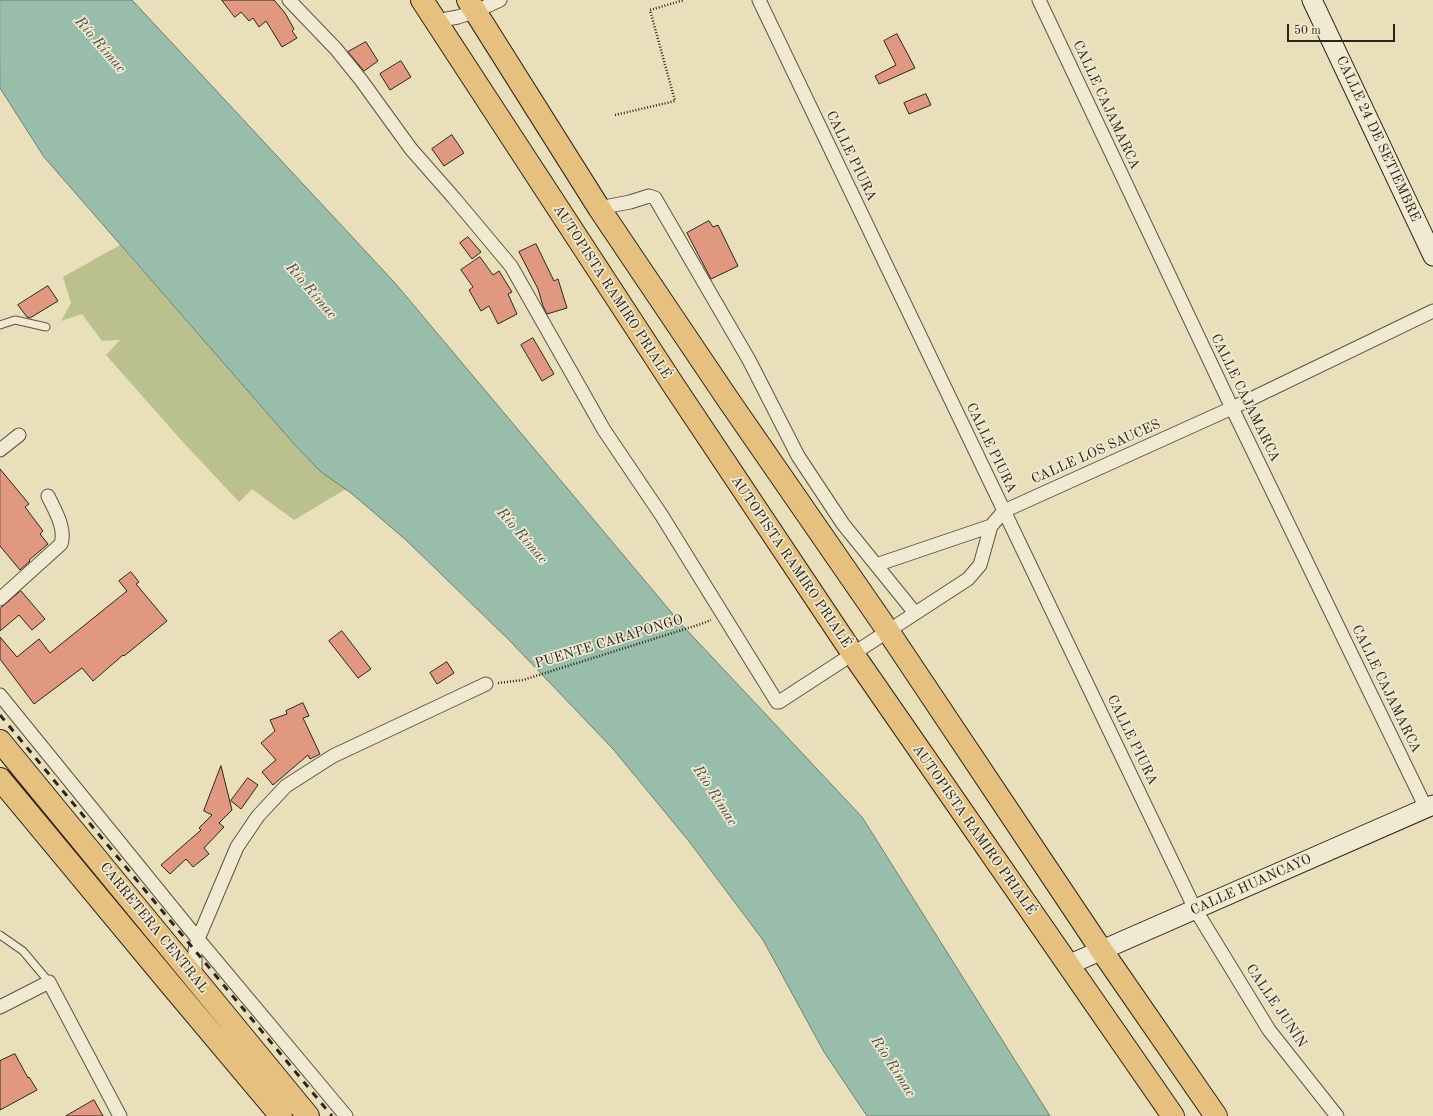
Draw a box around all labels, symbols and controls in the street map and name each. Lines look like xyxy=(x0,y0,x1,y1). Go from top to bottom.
water label: Río Rímac xyxy=(70,13,130,77)
scale bar xyxy=(1289,16,1397,42)
text: 50 m xyxy=(1294,25,1321,37)
street label: CALLE CAJAMARCA xyxy=(1069,38,1143,172)
street label: CALLE 24 DE SETIEMBRE xyxy=(1332,53,1424,225)
street label: CALLE PIURA xyxy=(822,108,880,204)
street label: AUTOPISTA RAMIRO PRIALÉ xyxy=(549,202,675,382)
water label: Río Rímac xyxy=(281,259,341,323)
street label: CALLE CAJAMARCA xyxy=(1207,331,1283,465)
street label: CALLE PIURA xyxy=(962,400,1020,496)
street label: CALLE LOS SAUCES xyxy=(1029,416,1163,488)
street label: AUTOPISTA RAMIRO PRIALÉ xyxy=(727,473,855,651)
water label: Río Rímac xyxy=(492,504,552,568)
street label: PUENTE CARAPONGO xyxy=(533,611,685,673)
street label: CALLE CAJAMARCA xyxy=(1348,622,1424,756)
street label: CALLE PIURA xyxy=(1103,692,1161,788)
street label: AUTOPISTA RAMIRO PRIALÉ xyxy=(909,742,1039,918)
water label: Río Rímac xyxy=(689,762,741,830)
street label: CALLE HUANCAYO xyxy=(1188,851,1314,919)
street label: CARRETERA CENTRAL xyxy=(96,859,212,997)
street label: CALLE JUNÍN xyxy=(1242,961,1310,1051)
water label: Río Rímac xyxy=(867,1033,919,1101)

